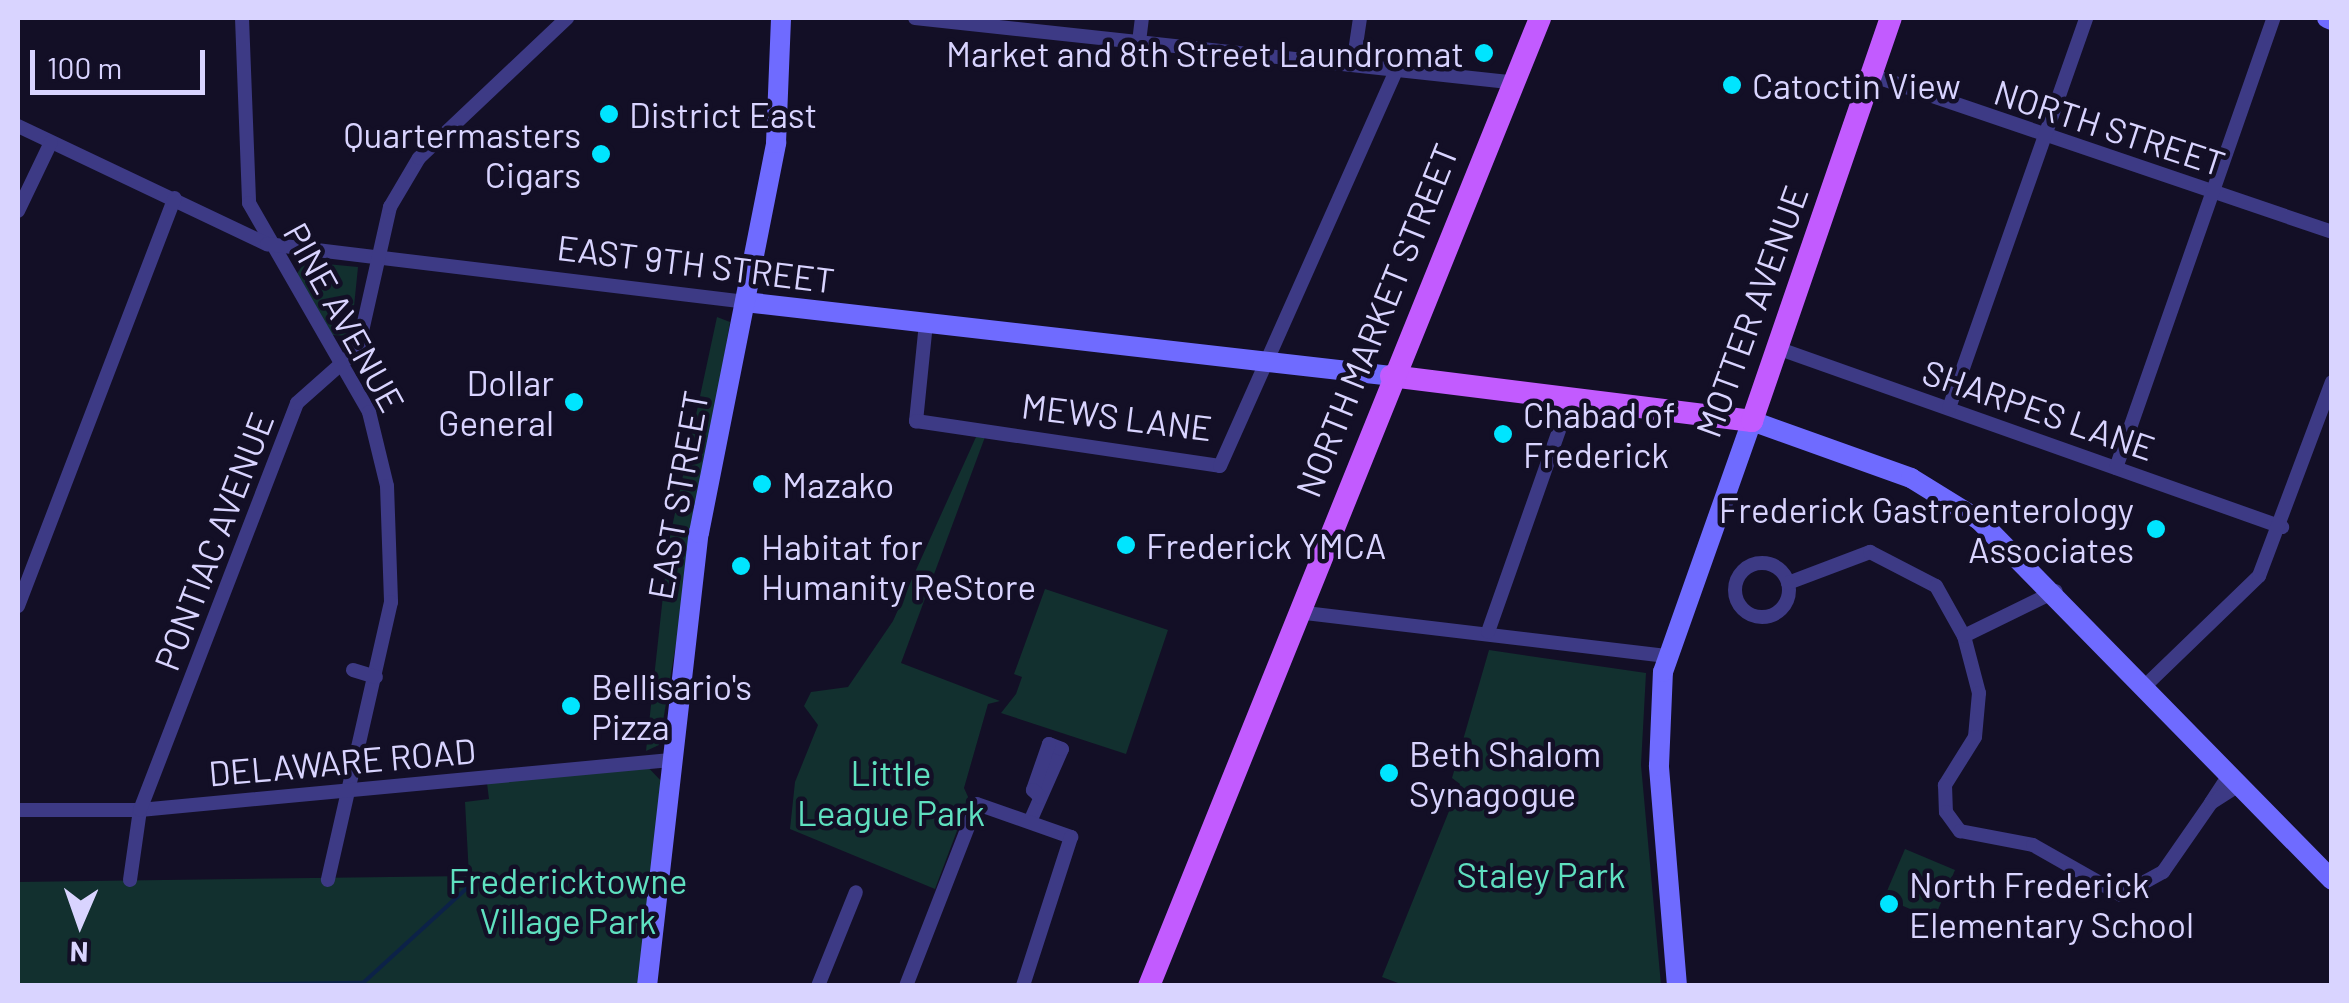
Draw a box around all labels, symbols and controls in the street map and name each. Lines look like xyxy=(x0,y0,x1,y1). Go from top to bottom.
scale bar xyxy=(35,30,210,92)
place label: Market and 8th Street Laundromat xyxy=(946,32,1464,74)
marker: Market and 8th Street Laundromat xyxy=(1473,42,1495,64)
text: 100 m xyxy=(47,49,122,85)
place label: Catoctin View xyxy=(1752,64,1961,106)
street label: NORTH STREET xyxy=(1989,70,2231,184)
marker: Catoctin View xyxy=(1721,74,1743,96)
place label: District East xyxy=(629,93,817,135)
marker: District East xyxy=(598,103,620,125)
place label: Quartermasters Cigars xyxy=(343,113,581,195)
street label: NORTH MARKET STREET xyxy=(1286,137,1466,503)
marker: Quartermasters Cigars xyxy=(590,143,612,165)
street label: MOTTER AVENUE xyxy=(1686,180,1816,442)
street label: PINE AVENUE xyxy=(276,215,414,419)
street label: EAST 9TH STREET xyxy=(555,225,837,301)
street label: SHARPES LANE xyxy=(1918,350,2160,468)
place label: Dollar General xyxy=(438,361,554,443)
street label: MEWS LANE xyxy=(1019,383,1215,449)
street label: EAST STREET xyxy=(638,387,716,603)
marker: Dollar General xyxy=(563,391,585,413)
place label: Chabad of Frederick xyxy=(1523,393,1675,475)
street label: PONTIAC AVENUE xyxy=(145,406,281,676)
marker: Chabad of Frederick xyxy=(1492,423,1514,445)
place label: Mazako xyxy=(782,463,894,505)
marker: Mazako xyxy=(751,473,773,495)
place label: Frederick Gastroenterology Associates xyxy=(1719,488,2134,570)
marker: Frederick Gastroenterology Associates xyxy=(2143,516,2169,542)
place label: Frederick YMCA xyxy=(1146,524,1386,566)
place label: Habitat for Humanity ReStore xyxy=(761,525,1036,607)
marker: Frederick YMCA xyxy=(1115,534,1137,556)
marker: Habitat for Humanity ReStore xyxy=(730,555,752,577)
place label: Bellisario's Pizza xyxy=(591,665,752,747)
marker: Bellisario's Pizza xyxy=(560,695,582,717)
street label: DELAWARE ROAD xyxy=(207,728,477,794)
place label: Beth Shalom Synagogue xyxy=(1409,732,1601,814)
park label: Little League Park xyxy=(797,751,985,833)
marker: Beth Shalom Synagogue xyxy=(1378,762,1400,784)
park label: Staley Park xyxy=(1456,853,1626,895)
park label: Fredericktowne Village Park xyxy=(449,859,687,941)
place label: North Frederick Elementary School xyxy=(1909,863,2194,945)
north arrow xyxy=(30,873,130,973)
marker: North Frederick Elementary School xyxy=(1878,893,1900,915)
text: N xyxy=(69,936,89,970)

